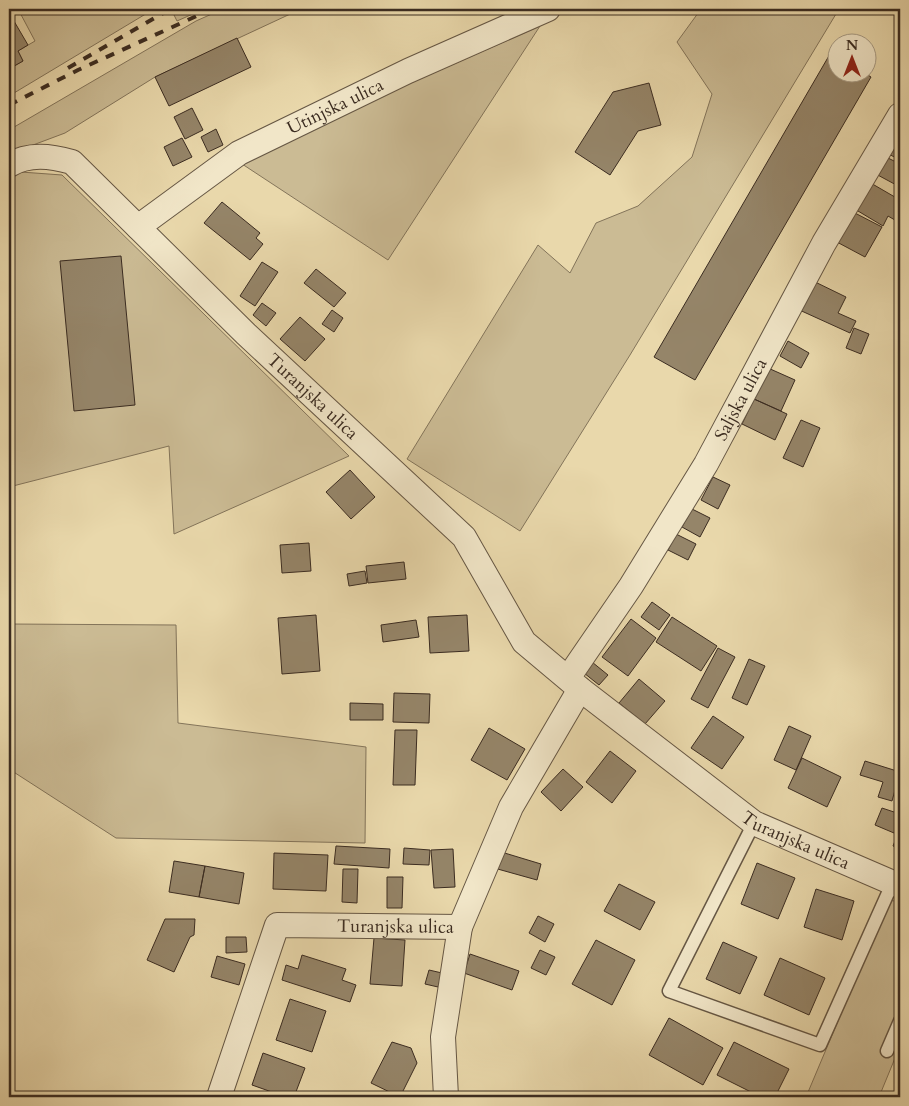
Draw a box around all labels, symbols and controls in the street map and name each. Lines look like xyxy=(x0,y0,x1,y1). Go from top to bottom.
north arrow xyxy=(826,32,876,82)
text: N xyxy=(846,36,858,55)
street label: Utinjska ulica xyxy=(283,73,388,141)
street label: Turanjska ulica xyxy=(261,348,364,446)
street label: Saljska ulica xyxy=(709,354,773,445)
street label: Turanjska ulica xyxy=(735,805,854,876)
street label: Turanjska ulica xyxy=(337,914,454,940)

